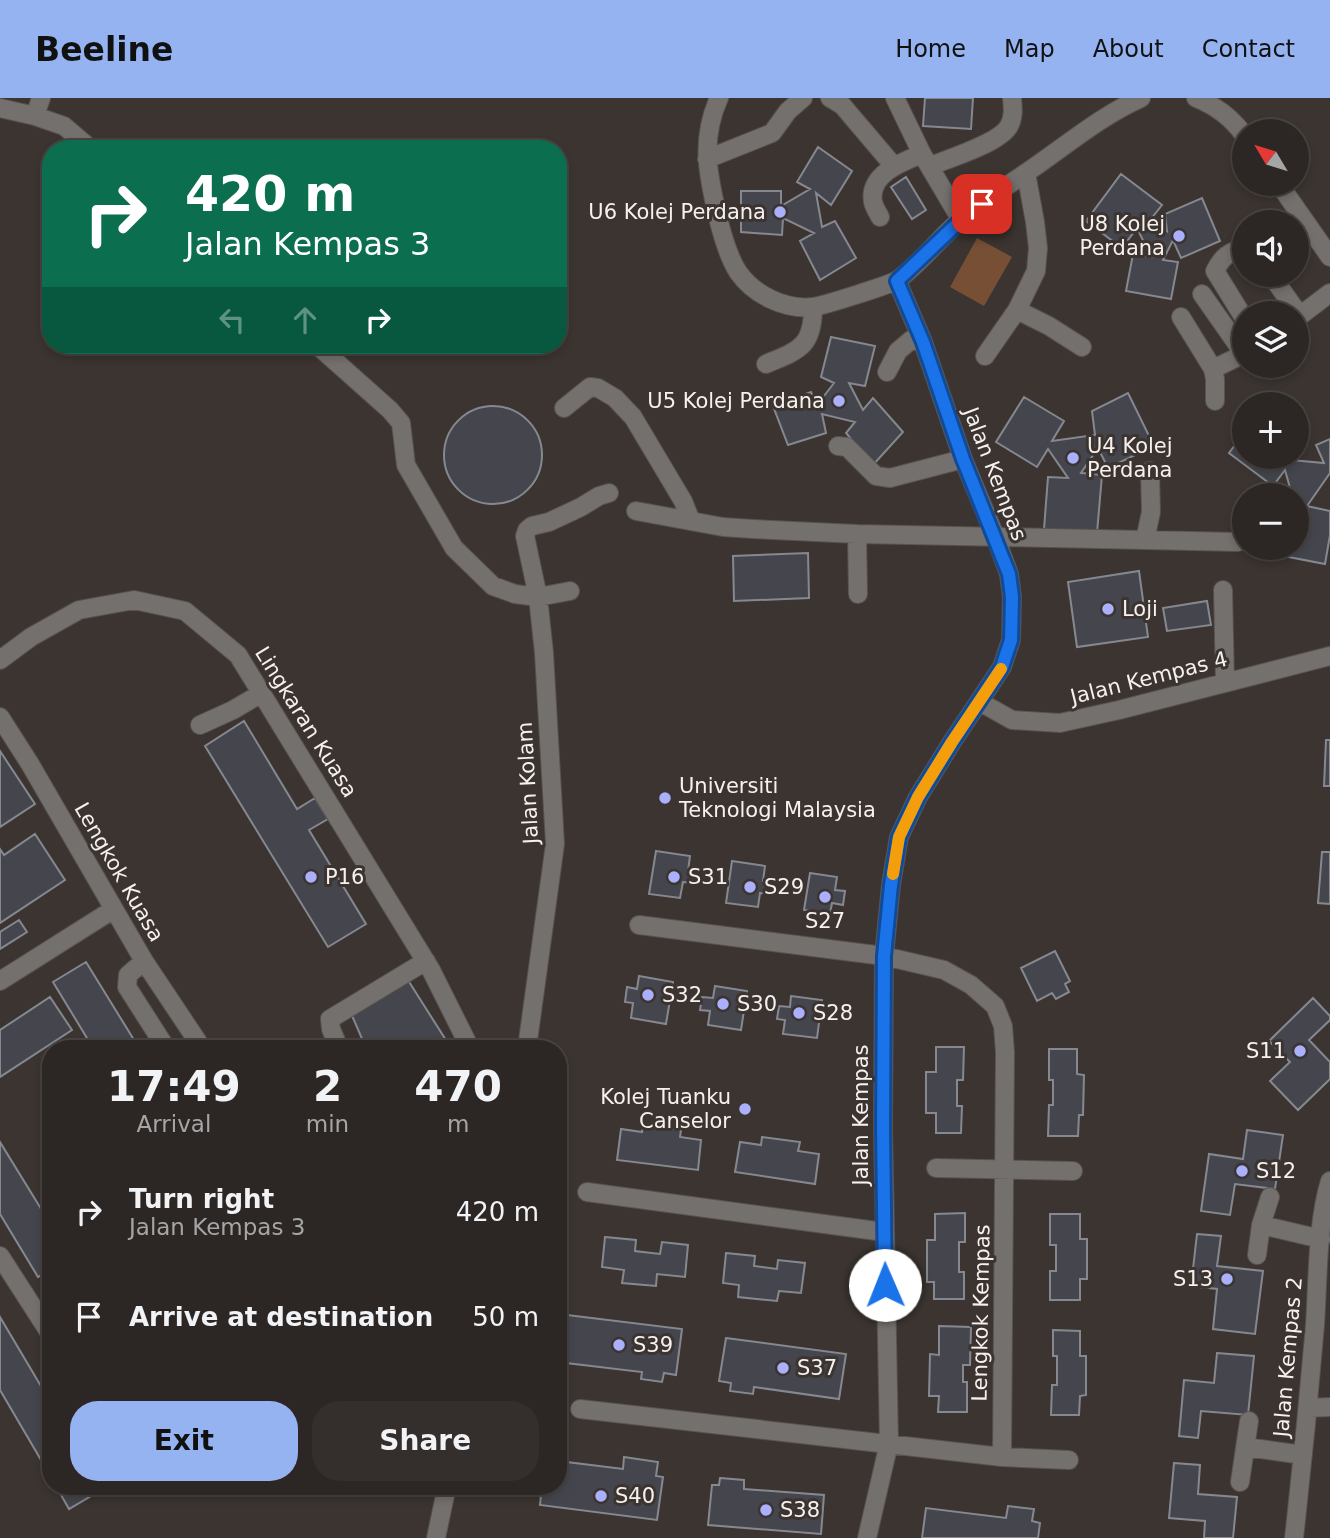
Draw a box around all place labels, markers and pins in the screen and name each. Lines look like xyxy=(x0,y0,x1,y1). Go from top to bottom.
pin xyxy=(952,174,1012,234)
place label: U6 Kolej Perdana xyxy=(588,200,766,224)
marker: U6 Kolej Perdana xyxy=(772,204,788,220)
place label: U8 Kolej Perdana xyxy=(1079,212,1165,260)
marker: U8 Kolej Perdana xyxy=(1171,228,1187,244)
place label: U5 Kolej Perdana xyxy=(647,389,825,413)
marker: U5 Kolej Perdana xyxy=(831,393,847,409)
place label: U4 Kolej Perdana xyxy=(1087,434,1173,482)
marker: U4 Kolej Perdana xyxy=(1065,450,1081,466)
place label: Loji xyxy=(1122,597,1158,621)
marker: Loji xyxy=(1100,601,1116,617)
place label: Universiti Teknologi Malaysia xyxy=(678,774,876,822)
marker: Universiti Teknologi Malaysia xyxy=(657,790,673,806)
place label: P16 xyxy=(325,865,364,889)
place label: S31 xyxy=(688,865,728,889)
marker: P16 xyxy=(303,869,319,885)
marker: S31 xyxy=(666,869,682,885)
place label: S29 xyxy=(764,875,804,899)
marker: S29 xyxy=(742,879,758,895)
marker: S27 xyxy=(817,889,833,905)
place label: S27 xyxy=(805,909,845,933)
place label: S32 xyxy=(662,983,702,1007)
marker: S32 xyxy=(640,987,656,1003)
place label: S30 xyxy=(737,992,777,1016)
marker: S30 xyxy=(715,996,731,1012)
place label: S28 xyxy=(813,1001,853,1025)
marker: S28 xyxy=(791,1005,807,1021)
place label: S11 xyxy=(1246,1039,1286,1063)
marker: S11 xyxy=(1292,1043,1308,1059)
place label: Kolej Tuanku Canselor xyxy=(600,1085,731,1133)
marker: Kolej Tuanku Canselor xyxy=(737,1101,753,1117)
place label: S12 xyxy=(1256,1159,1296,1183)
marker: S12 xyxy=(1234,1163,1250,1179)
place label: S13 xyxy=(1173,1267,1213,1291)
marker: S13 xyxy=(1219,1271,1235,1287)
place label: S39 xyxy=(633,1333,673,1357)
marker: S39 xyxy=(611,1337,627,1353)
place label: S37 xyxy=(797,1356,837,1380)
marker: S37 xyxy=(775,1360,791,1376)
place label: S40 xyxy=(615,1484,655,1508)
marker: S40 xyxy=(593,1488,609,1504)
place label: S38 xyxy=(780,1498,820,1522)
marker: S38 xyxy=(758,1502,774,1518)

